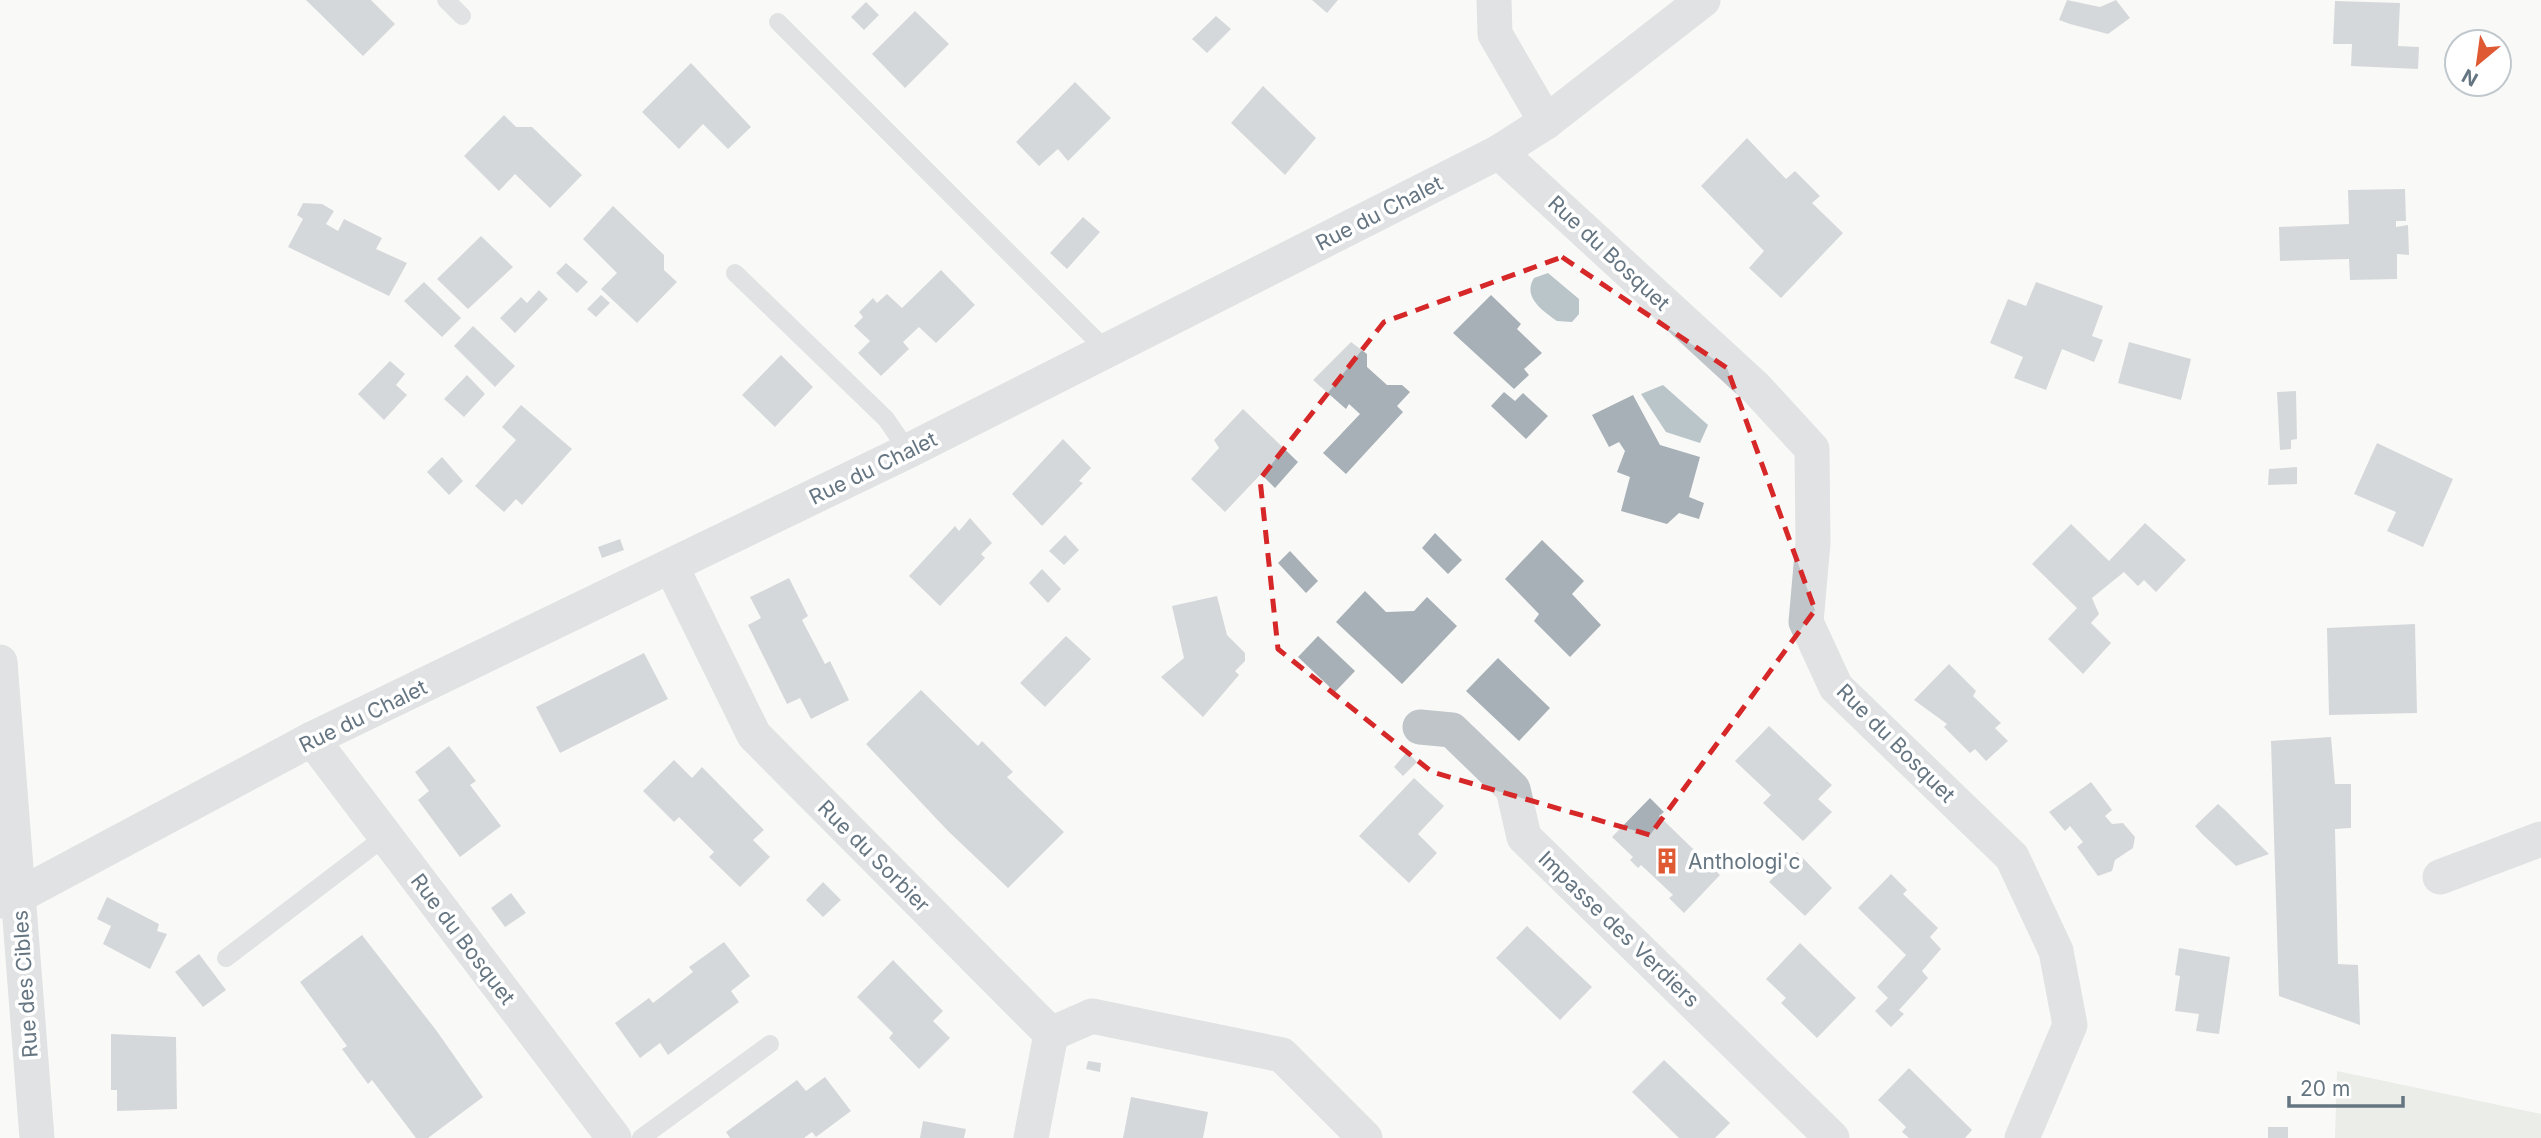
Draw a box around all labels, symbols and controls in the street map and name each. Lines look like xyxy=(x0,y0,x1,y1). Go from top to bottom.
north arrow xyxy=(2443,28,2513,98)
text: N xyxy=(2458,64,2482,91)
street label: Rue du Chalet xyxy=(1311,170,1447,256)
street label: Rue du Bosquet xyxy=(1543,190,1675,316)
street label: Rue du Chalet xyxy=(805,426,941,510)
street label: Rue du Chalet xyxy=(295,674,431,758)
street label: Rue du Bosquet xyxy=(1832,679,1960,807)
street label: Rue du Sorbier xyxy=(813,795,935,917)
street label: Impasse des Verdiers xyxy=(1533,846,1705,1012)
building icon: Anthologi'c xyxy=(1652,846,1682,876)
place label: Anthologi'c xyxy=(1688,849,1800,874)
street label: Rue du Bosquet xyxy=(406,869,520,1009)
street label: Rue des Cibles xyxy=(7,909,43,1059)
scale bar xyxy=(2289,1064,2403,1108)
text: 20 m xyxy=(2300,1076,2350,1101)

